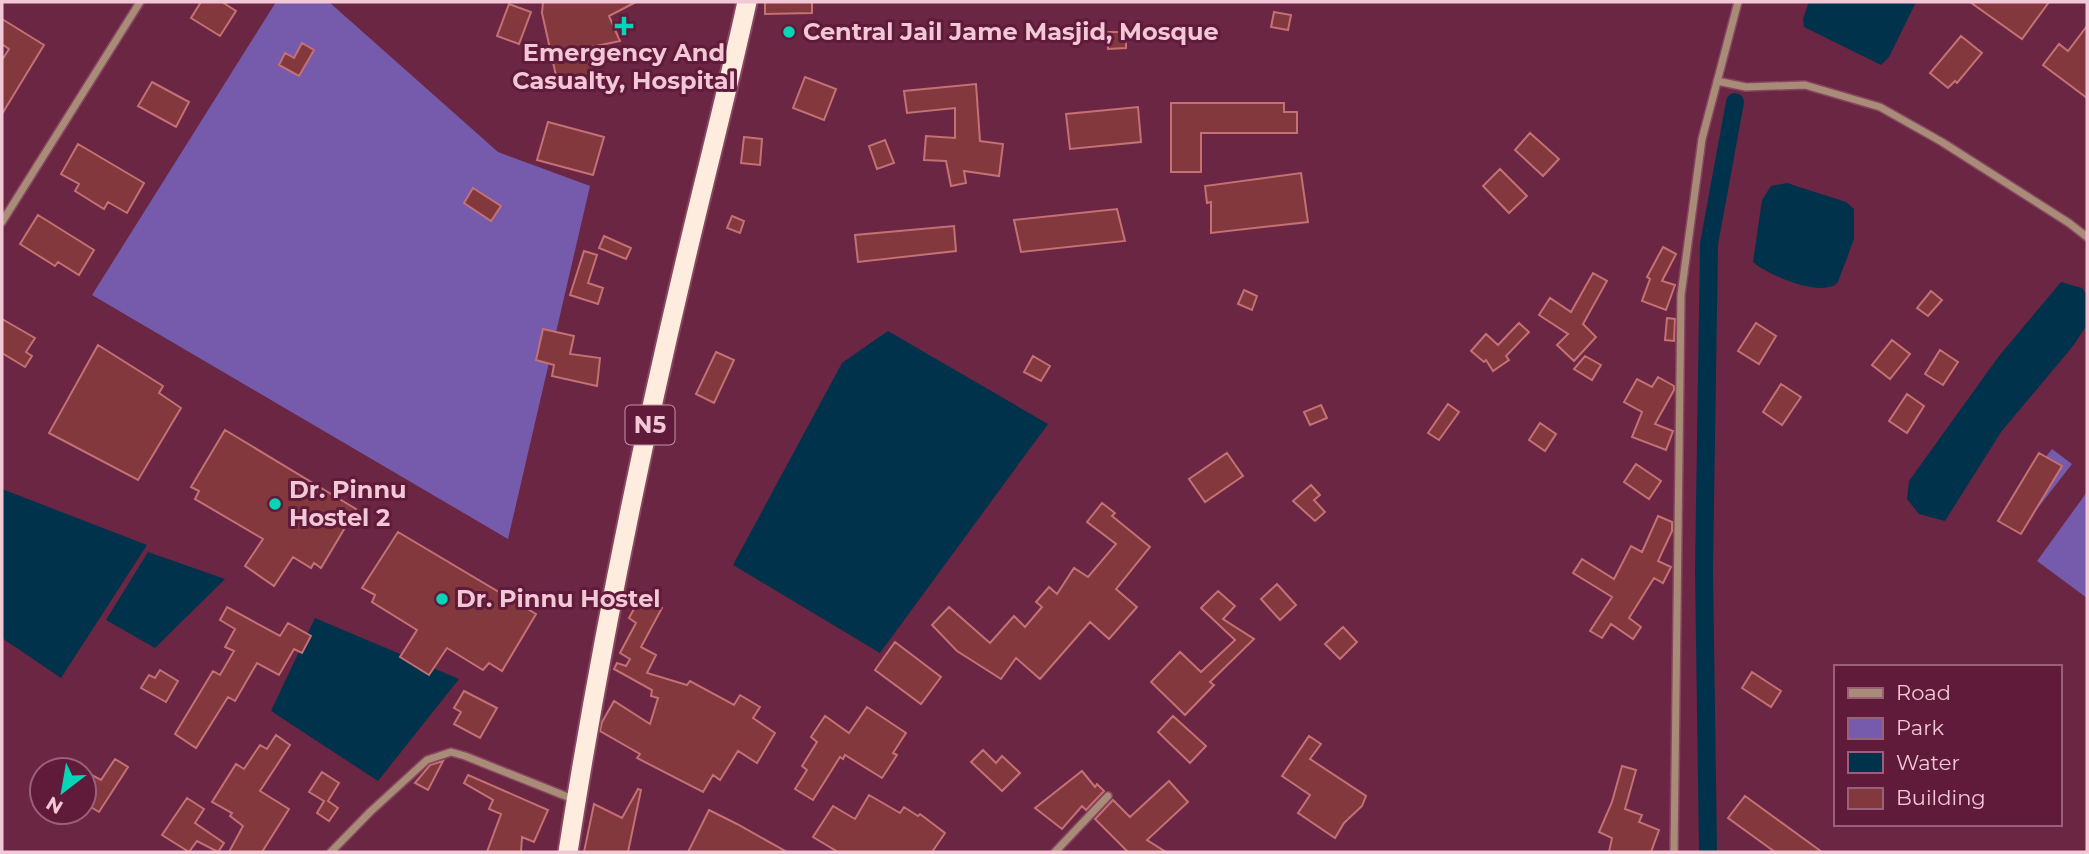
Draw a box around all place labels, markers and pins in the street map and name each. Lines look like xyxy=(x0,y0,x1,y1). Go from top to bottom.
marker: Emergency And Casualty, Hospital xyxy=(614,16,634,36)
place label: Central Jail Jame Masjid, Mosque xyxy=(803,17,1219,46)
marker: Central Jail Jame Masjid, Mosque xyxy=(781,24,797,40)
place label: Emergency And Casualty, Hospital xyxy=(512,38,736,95)
place label: Dr. Pinnu Hostel 2 xyxy=(289,475,406,532)
marker: Dr. Pinnu Hostel 2 xyxy=(267,496,283,512)
place label: Dr. Pinnu Hostel xyxy=(456,584,661,613)
marker: Dr. Pinnu Hostel xyxy=(434,591,450,607)

